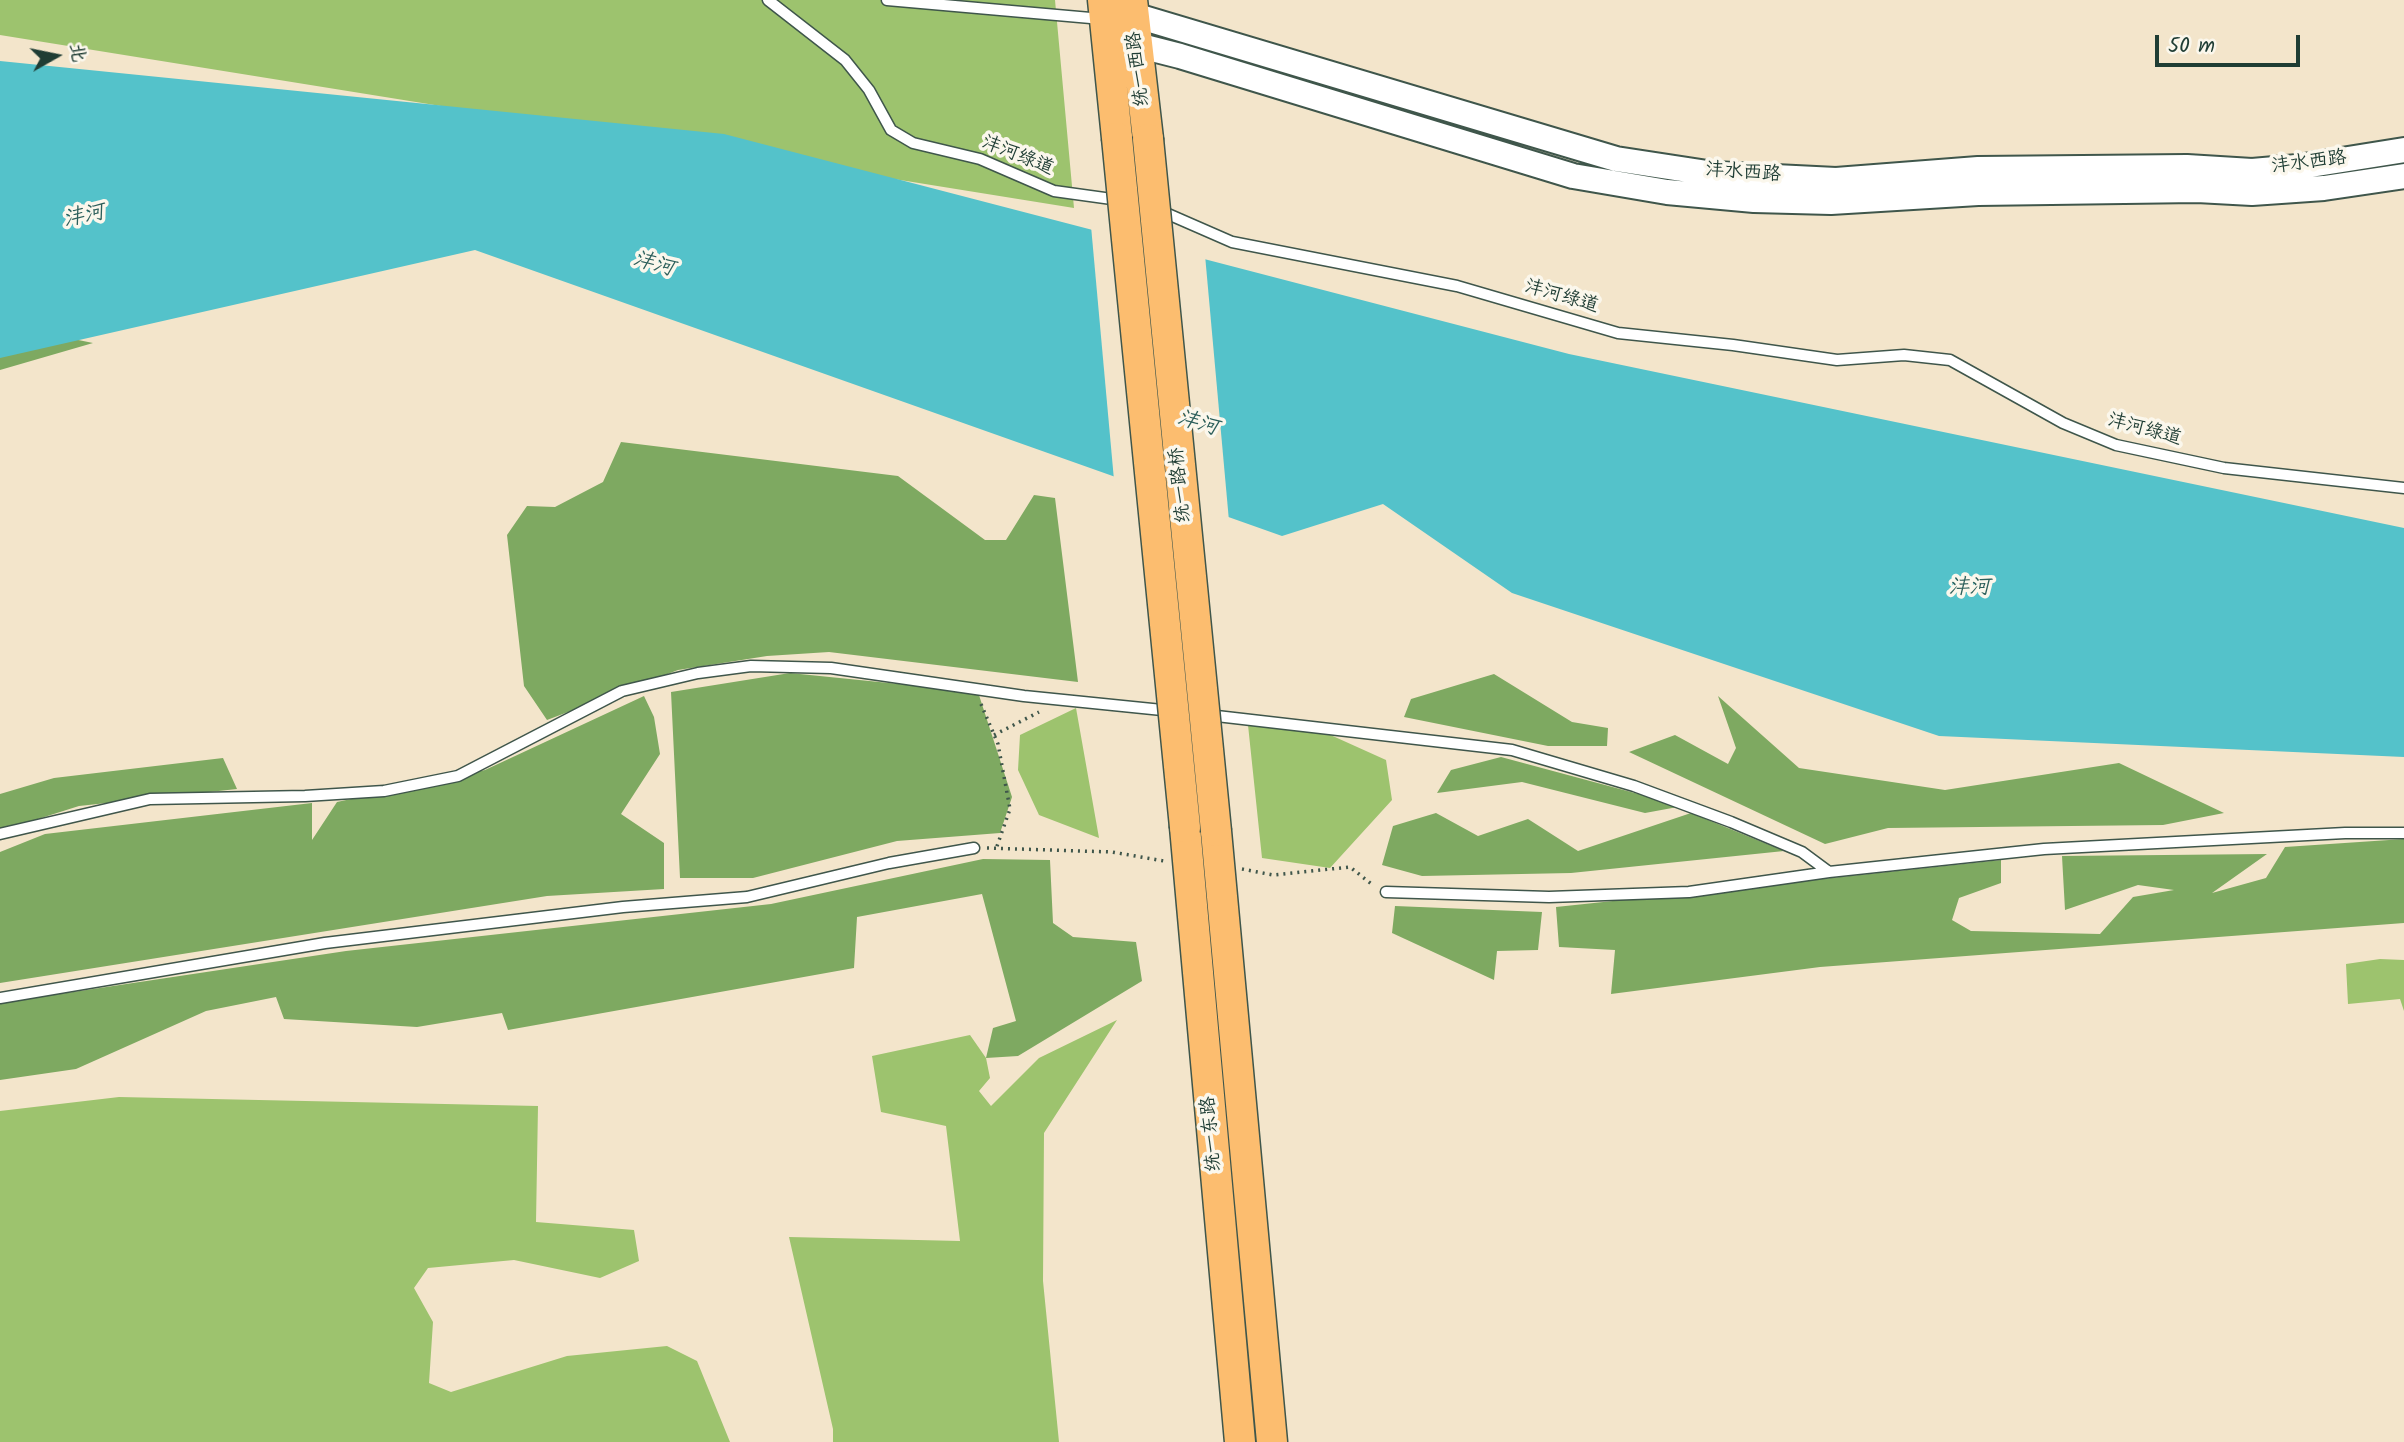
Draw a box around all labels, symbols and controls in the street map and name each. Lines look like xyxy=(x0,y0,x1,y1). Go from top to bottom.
north arrow xyxy=(21,21,91,91)
scale bar xyxy=(2159,21,2304,65)
street label: 统一西路 xyxy=(1124,30,1156,108)
text: 50 m xyxy=(2168,30,2215,63)
text: 北 xyxy=(60,41,93,64)
street label: 沣河绿道 xyxy=(977,132,1057,182)
street label: 沣水西路 xyxy=(2270,148,2348,180)
street label: 沣水西路 xyxy=(1704,160,1782,188)
water label: 沣河 xyxy=(61,201,107,235)
water label: 沣河 xyxy=(629,248,677,284)
street label: 沣河绿道 xyxy=(1521,277,1601,319)
water label: 沣河 xyxy=(1173,407,1221,443)
street label: 沣河绿道 xyxy=(2104,410,2184,452)
street label: 统一路桥 xyxy=(1167,446,1197,524)
water label: 沣河 xyxy=(1948,576,1990,602)
street label: 统一东路 xyxy=(1198,1095,1228,1173)

